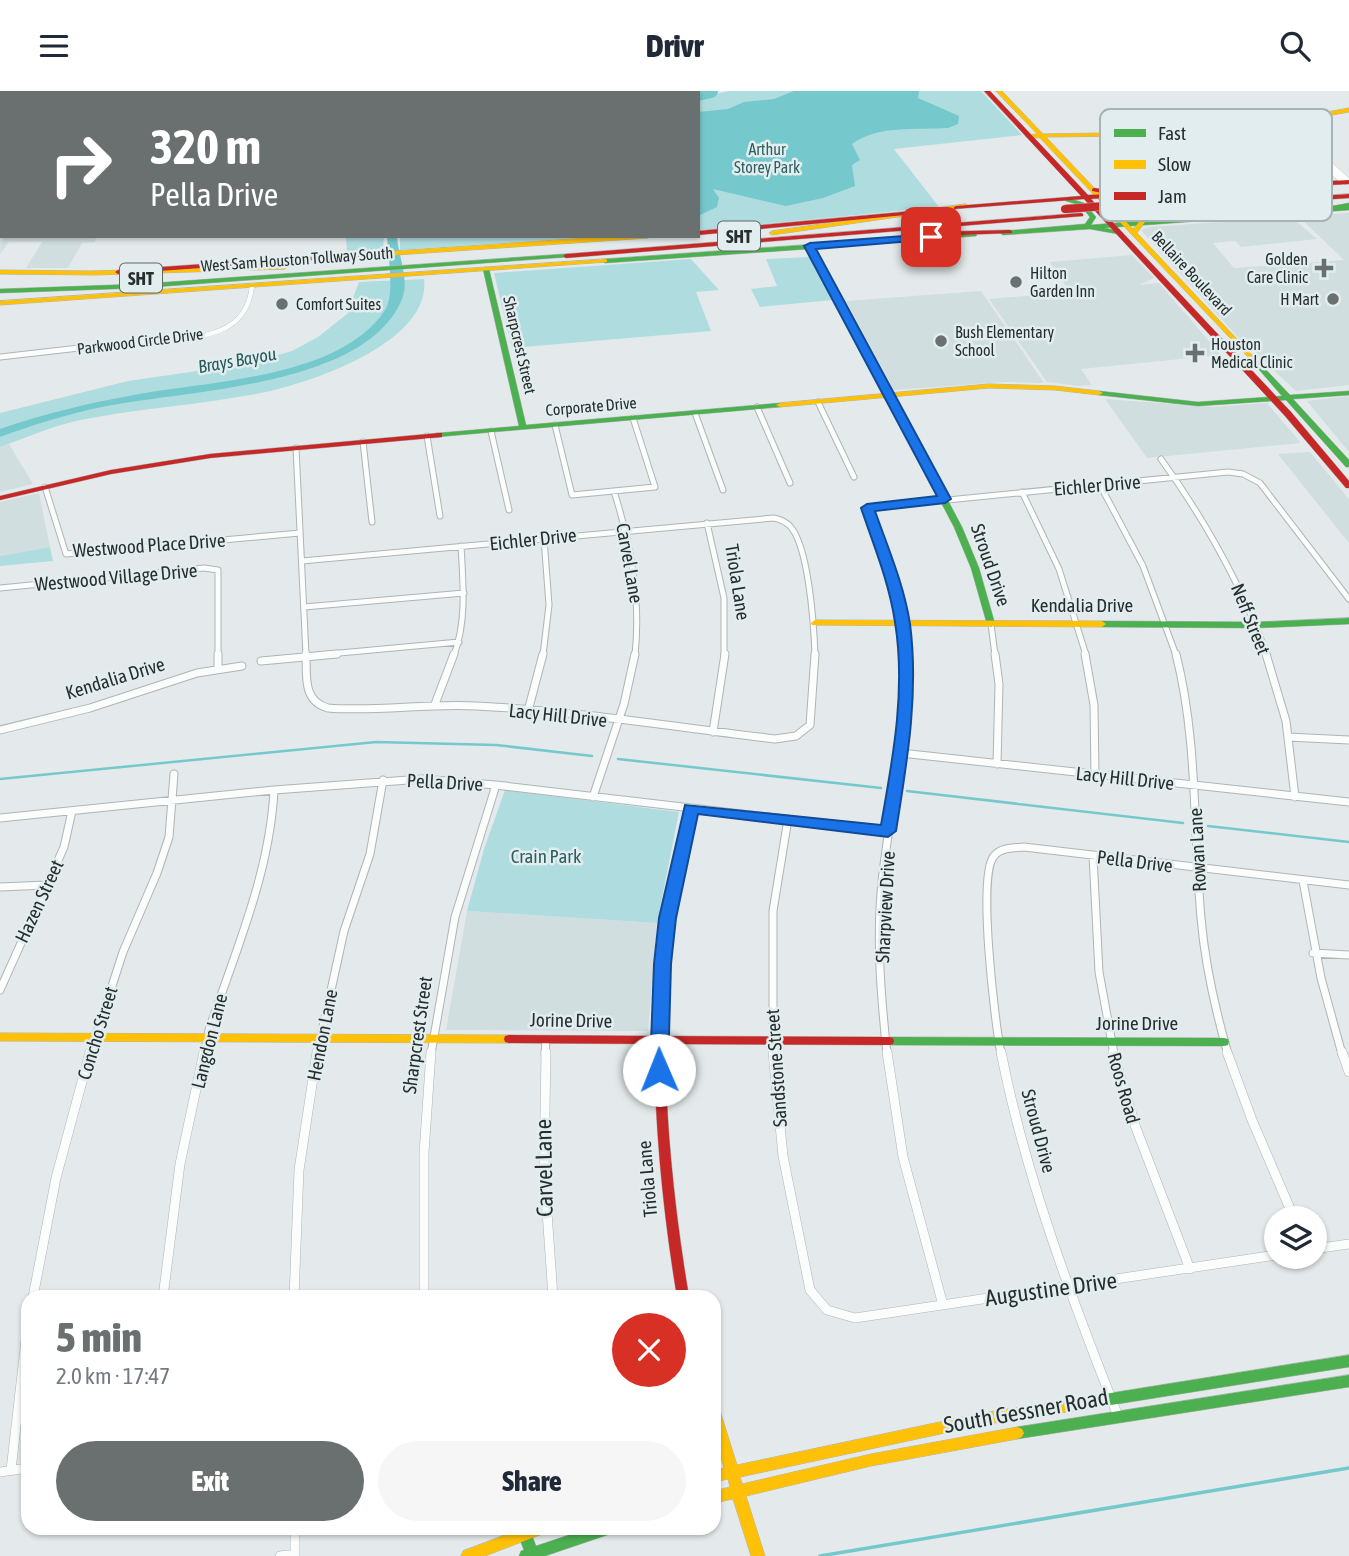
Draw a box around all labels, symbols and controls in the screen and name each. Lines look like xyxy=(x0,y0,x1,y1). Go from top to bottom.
icon: menu xyxy=(35,27,73,65)
text: Drivr xyxy=(646,27,703,64)
icon: search xyxy=(1276,27,1314,65)
legend xyxy=(1100,109,1332,221)
text: 320 m xyxy=(150,118,261,174)
icon: right xyxy=(35,119,126,210)
text: Fast xyxy=(1158,122,1186,144)
park label: Arthur Storey Park xyxy=(734,140,800,177)
text: Slow xyxy=(1158,153,1192,175)
text: Pella Drive xyxy=(150,176,278,213)
text: Jam xyxy=(1158,185,1187,207)
pin xyxy=(901,207,961,267)
icon: arrive xyxy=(912,218,950,256)
road number: SHT xyxy=(718,221,760,251)
street label: Bellaire Boulevard xyxy=(1148,227,1236,319)
street label: West Sam Houston Tollway South xyxy=(200,243,394,276)
place label: Golden Care Clinic xyxy=(1247,250,1308,286)
marker: Golden Care Clinic xyxy=(1314,258,1334,278)
road number: SHT xyxy=(120,263,162,293)
place label: Hilton Garden Inn xyxy=(1030,264,1095,300)
marker: Hilton Garden Inn xyxy=(1008,274,1024,290)
place label: H Mart xyxy=(1280,290,1319,308)
marker: H Mart xyxy=(1325,291,1341,307)
street label: Sharpcrest Street xyxy=(499,294,540,396)
place label: Comfort Suites xyxy=(296,295,381,313)
marker: Comfort Suites xyxy=(274,296,290,312)
place label: Bush Elementary School xyxy=(955,323,1054,359)
street label: Parkwood Circle Drive xyxy=(76,324,204,358)
marker: Bush Elementary School xyxy=(933,333,949,349)
place label: Houston Medical Clinic xyxy=(1211,335,1293,371)
water label: Brays Bayou xyxy=(196,343,278,377)
marker: Houston Medical Clinic xyxy=(1185,343,1205,363)
street label: Corporate Drive xyxy=(545,393,637,420)
street label: Eichler Drive xyxy=(1053,470,1141,500)
street label: Carvel Lane xyxy=(612,521,648,605)
street label: Stroud Drive xyxy=(967,521,1015,609)
street label: Eichler Drive xyxy=(488,523,578,555)
street label: Westwood Place Drive xyxy=(72,529,226,561)
street label: Triola Lane xyxy=(721,542,755,622)
street label: Westwood Village Drive xyxy=(34,559,198,595)
street label: Neff Street xyxy=(1227,580,1275,658)
street label: Kendalia Drive xyxy=(1031,594,1133,616)
street label: Kendalia Drive xyxy=(63,653,167,703)
street label: Lacy Hill Drive xyxy=(508,699,608,731)
street label: Lacy Hill Drive xyxy=(1075,762,1175,794)
street label: Pella Drive xyxy=(406,769,484,795)
street label: Rowan Lane xyxy=(1184,807,1210,893)
park label: Crain Park xyxy=(511,845,582,867)
street label: Pella Drive xyxy=(1096,845,1174,877)
street label: Sharpview Drive xyxy=(871,851,899,963)
street label: Hazen Street xyxy=(10,856,68,946)
street label: Sharpcrest Street xyxy=(398,975,436,1095)
street label: Concho Street xyxy=(72,984,122,1082)
street label: Hendon Lane xyxy=(302,987,342,1083)
street label: Langdon Lane xyxy=(187,991,231,1091)
street label: Jorine Drive xyxy=(530,1008,612,1032)
street label: Sandstone Street xyxy=(761,1008,791,1128)
street label: Jorine Drive xyxy=(1096,1012,1178,1034)
position arrow xyxy=(622,1033,696,1107)
street label: Roos Road xyxy=(1103,1050,1145,1126)
street label: Stroud Drive xyxy=(1017,1087,1061,1175)
street label: Carvel Lane xyxy=(530,1119,558,1217)
street label: Triola Lane xyxy=(633,1140,661,1218)
map controls xyxy=(1264,1206,1327,1269)
button: layers xyxy=(1264,1206,1327,1269)
street label: Augustine Drive xyxy=(983,1267,1119,1311)
text: 5 min xyxy=(56,1313,142,1361)
button: close xyxy=(612,1313,686,1387)
text: 2.0 km · 17:47 xyxy=(56,1363,170,1389)
street label: South Gessner Road xyxy=(942,1384,1110,1438)
button: Exit xyxy=(56,1441,364,1521)
button: Share xyxy=(378,1441,686,1521)

